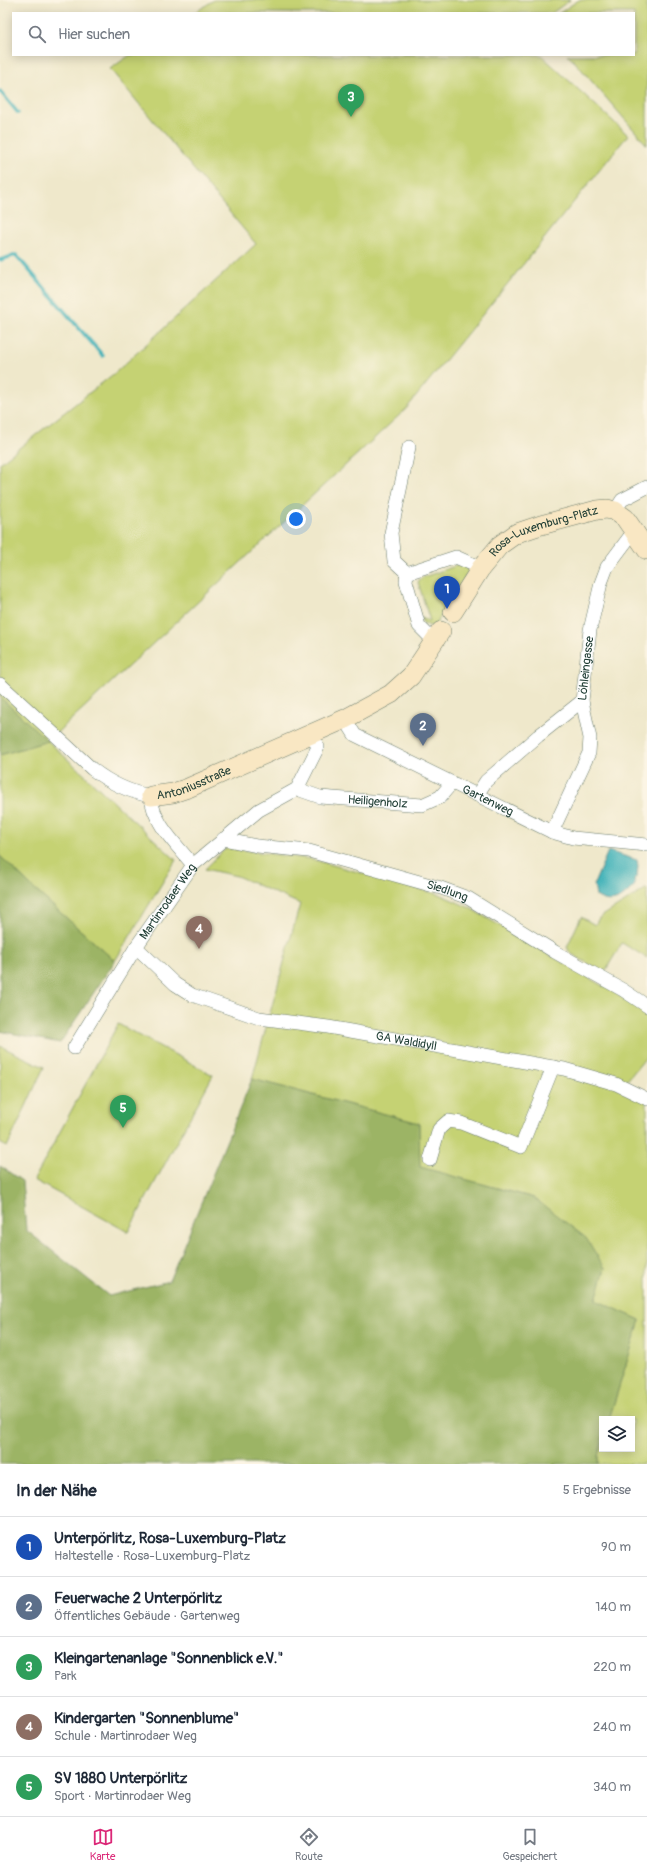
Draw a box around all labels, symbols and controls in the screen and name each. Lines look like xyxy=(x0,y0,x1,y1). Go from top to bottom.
search box xyxy=(12,12,635,56)
icon: search xyxy=(26,23,48,45)
text: Hier suchen xyxy=(58,25,130,44)
pin: 3 xyxy=(338,84,364,117)
street label: Rosa-Luxemburg-Platz xyxy=(486,503,600,560)
your location xyxy=(286,509,306,529)
pin: 1 xyxy=(434,576,460,609)
street label: Löhleingasse xyxy=(575,635,597,701)
pin: 2 xyxy=(410,713,436,746)
street label: Antoniusstraße xyxy=(156,762,233,803)
street label: Gartenweg xyxy=(460,782,516,819)
street label: Heiligenholz xyxy=(347,792,408,811)
street label: Martinrodaer Weg xyxy=(136,861,199,942)
street label: Siedlung xyxy=(425,877,470,905)
pin: 4 xyxy=(186,916,212,949)
street label: GA Waldidyll xyxy=(375,1028,438,1054)
pin: 5 xyxy=(110,1095,136,1128)
map controls xyxy=(599,1416,635,1452)
button: layers xyxy=(599,1416,635,1452)
text: In der Nähe xyxy=(16,1480,97,1501)
text: 5 Ergebnisse xyxy=(563,1482,631,1498)
text: Unterpörlitz, Rosa-Luxemburg-Platz xyxy=(54,1529,286,1548)
text: 1 xyxy=(26,1539,32,1555)
text: 90 m xyxy=(601,1539,631,1555)
text: Haltestelle · Rosa-Luxemburg-Platz xyxy=(54,1548,250,1564)
text: Feuerwache 2 Unterpörlitz xyxy=(54,1589,222,1608)
text: 2 xyxy=(25,1599,33,1615)
text: 140 m xyxy=(595,1599,631,1615)
text: Öffentliches Gebäude · Gartenweg xyxy=(54,1608,240,1624)
text: Kleingartenanlage "Sonnenblick e.V." xyxy=(54,1649,283,1668)
text: 3 xyxy=(25,1659,33,1675)
text: 220 m xyxy=(593,1659,631,1675)
text: Park xyxy=(54,1668,77,1684)
text: Kindergarten "Sonnenblume" xyxy=(54,1709,239,1728)
text: 4 xyxy=(25,1719,33,1735)
text: 240 m xyxy=(593,1719,631,1735)
text: Schule · Martinrodaer Weg xyxy=(54,1728,197,1744)
text: SV 1880 Unterpörlitz xyxy=(54,1769,187,1788)
text: 5 xyxy=(25,1779,33,1795)
text: 340 m xyxy=(593,1779,631,1795)
text: Sport · Martinrodaer Weg xyxy=(54,1788,191,1804)
tab: Karte xyxy=(90,1826,115,1863)
tab: Route xyxy=(295,1826,323,1863)
tab: Gespeichert xyxy=(502,1826,557,1863)

